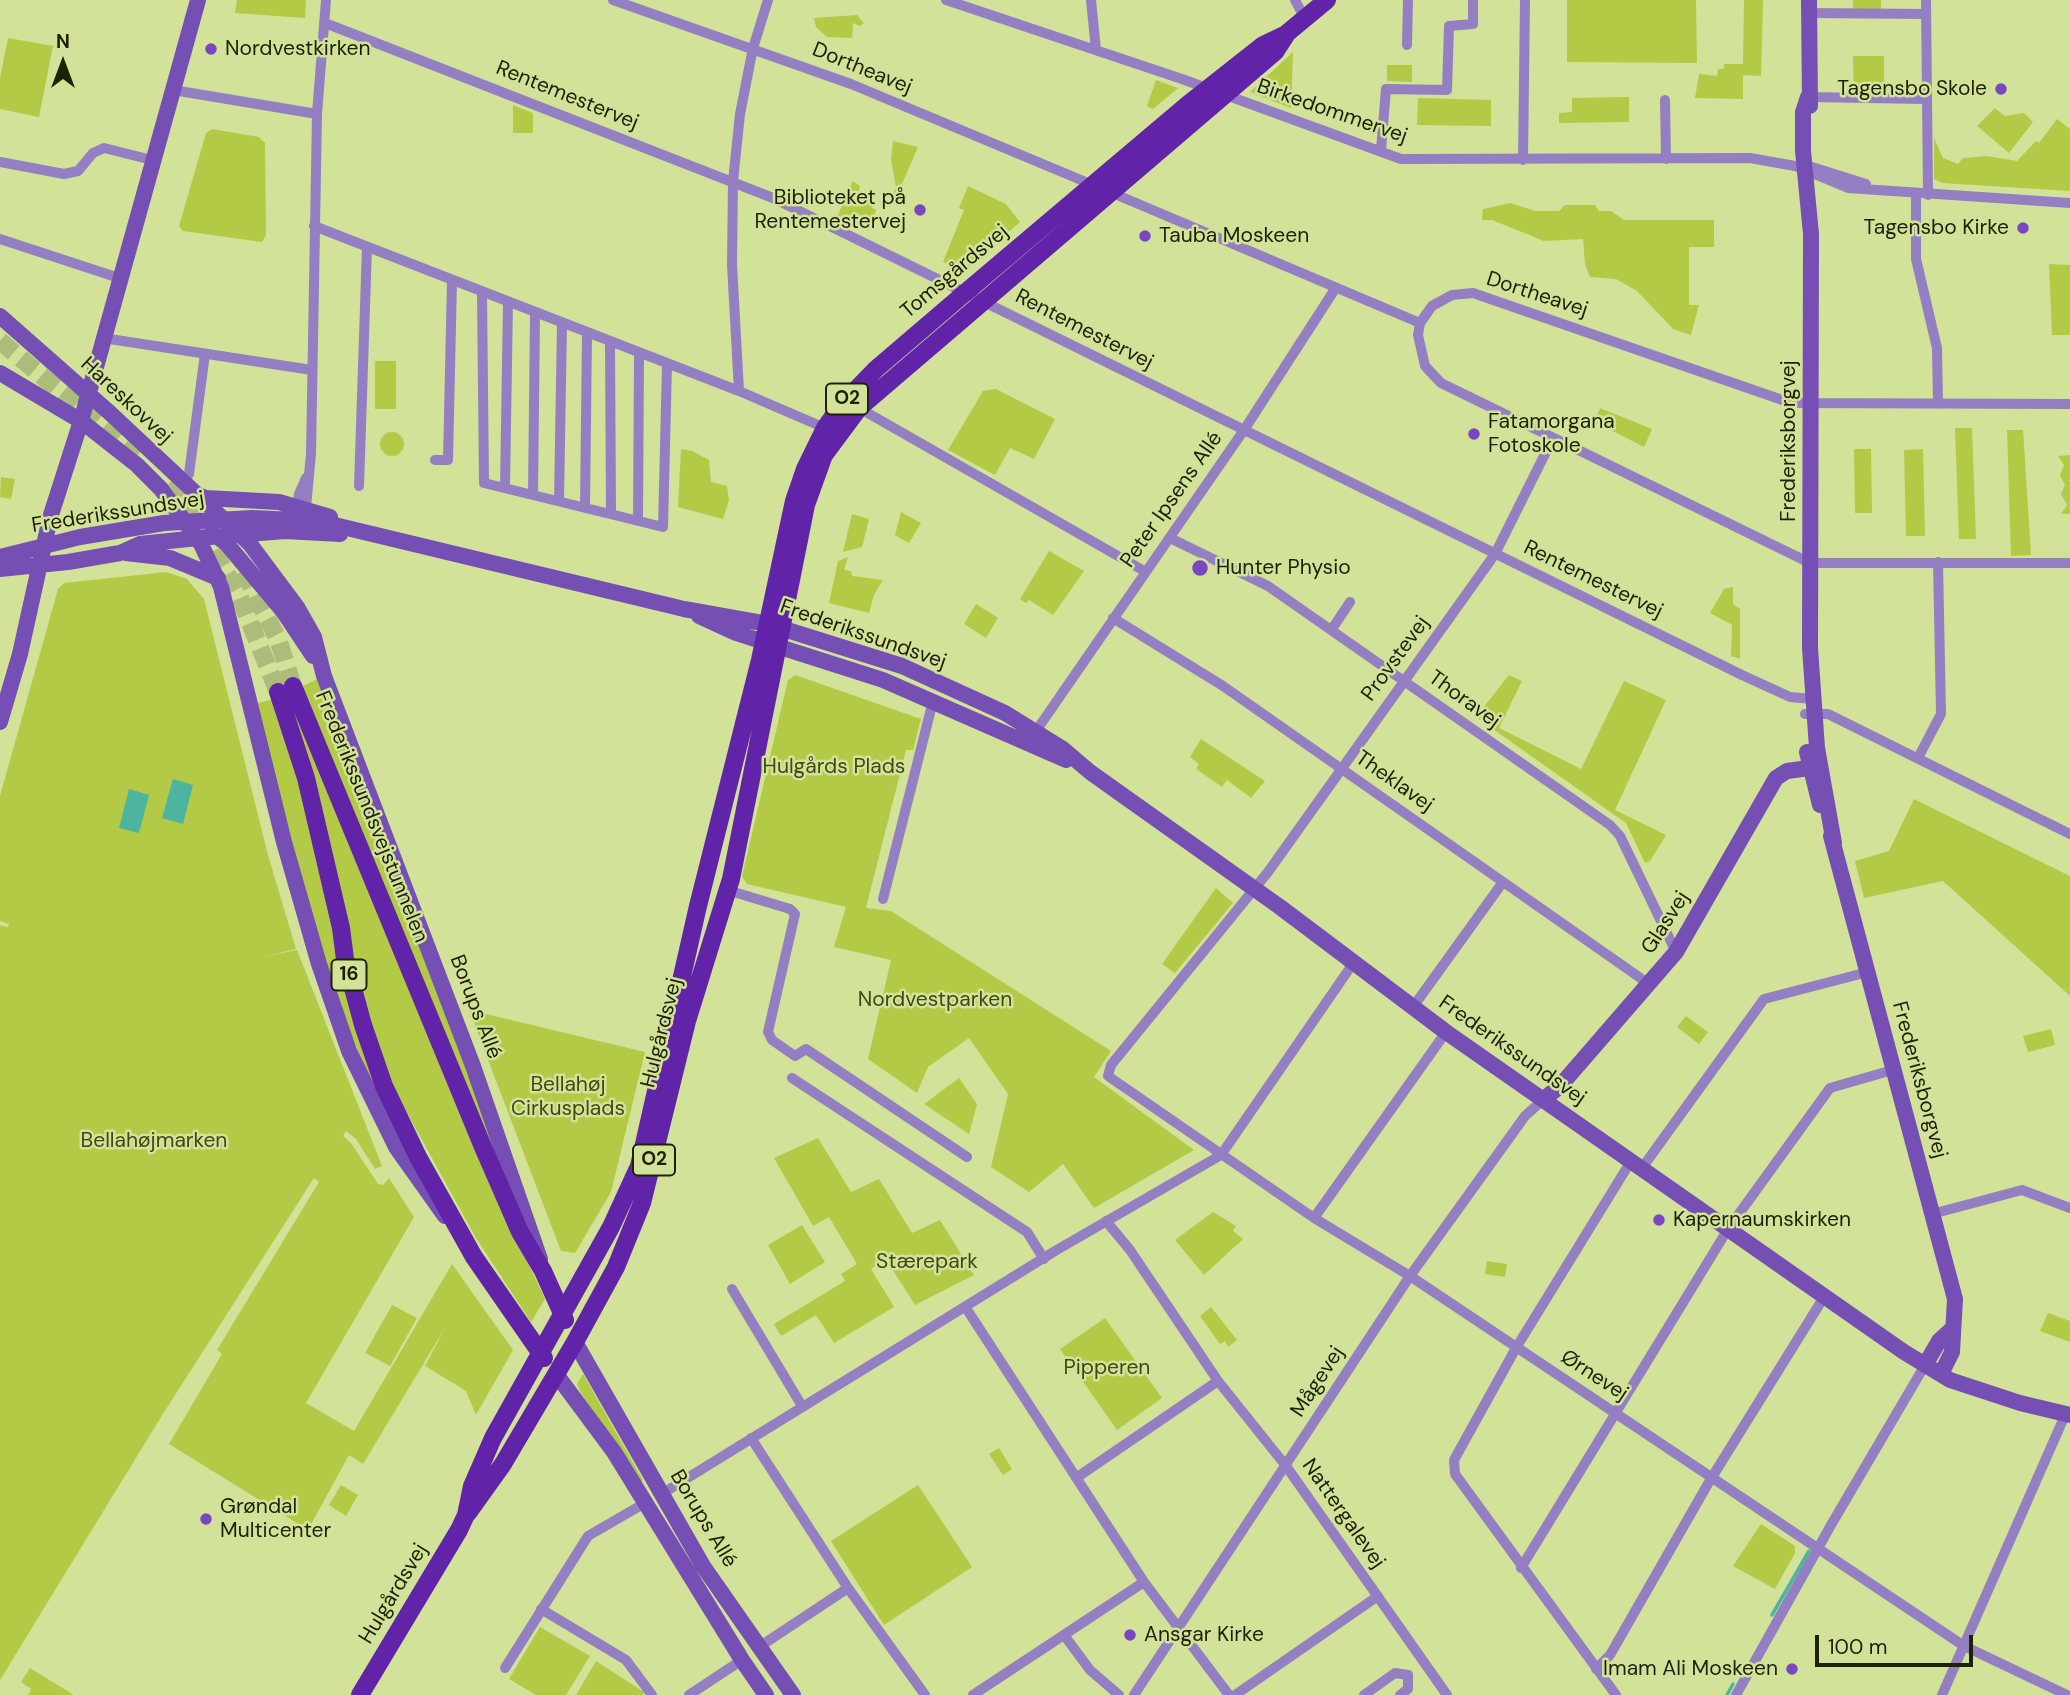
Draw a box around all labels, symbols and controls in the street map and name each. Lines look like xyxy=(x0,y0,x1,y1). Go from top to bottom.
north arrow xyxy=(28,28,98,98)
text: N xyxy=(56,29,70,54)
place label: Nordvestkirken xyxy=(225,36,370,62)
street label: Dortheavej xyxy=(808,38,916,100)
marker: Nordvestkirken xyxy=(203,41,219,57)
street label: Rentemestervej xyxy=(492,56,642,136)
street label: Birkedommervej xyxy=(1253,74,1411,150)
place label: Tagensbo Skole xyxy=(1837,76,1987,102)
marker: Tagensbo Skole xyxy=(1993,81,2009,97)
place label: Biblioteket på Rentemestervej xyxy=(754,185,906,235)
marker: Biblioteket på Rentemestervej xyxy=(912,202,928,218)
place label: Tagensbo Kirke xyxy=(1864,215,2009,241)
street label: Tomsgårdsvej xyxy=(896,220,1014,324)
marker: Tagensbo Kirke xyxy=(2015,220,2031,236)
place label: Tauba Moskeen xyxy=(1159,223,1309,249)
marker: Tauba Moskeen xyxy=(1137,228,1153,244)
street label: Dortheavej xyxy=(1483,267,1591,323)
street label: Rentemestervej xyxy=(1011,284,1157,376)
street label: Hareskovvej xyxy=(75,352,177,450)
street label: Frederiksborgvej xyxy=(1776,360,1802,522)
road number: O2 xyxy=(826,384,868,414)
place label: Fatamorgana Fotoskole xyxy=(1488,409,1615,459)
marker: Fatamorgana Fotoskole xyxy=(1466,426,1482,442)
street label: Peter Ipsens Allé xyxy=(1116,427,1228,573)
street label: Frederikssundsvej xyxy=(30,487,206,539)
street label: Rentemestervej xyxy=(1519,535,1667,625)
place label: Hunter Physio xyxy=(1216,555,1351,581)
marker: Hunter Physio xyxy=(1190,558,1210,578)
street label: Frederikssundsvej xyxy=(776,595,950,675)
street label: Provstevej xyxy=(1357,612,1435,706)
street label: Thoravej xyxy=(1423,666,1505,734)
street label: Frederikssundsvejstunnelen xyxy=(309,687,433,947)
street label: Theklavej xyxy=(1350,746,1438,818)
park label: Hulgårds Plads xyxy=(763,754,905,780)
street label: Glasvej xyxy=(1636,887,1696,959)
street label: Borups Allé xyxy=(444,951,506,1063)
road number: 16 xyxy=(332,959,366,990)
street label: Hulgårdsvej xyxy=(636,975,688,1091)
park label: Nordvestparken xyxy=(858,987,1012,1013)
street label: Frederikssundsvej xyxy=(1433,991,1591,1111)
street label: Frederiksborgvej xyxy=(1886,999,1952,1161)
park label: Bellahøj Cirkusplads xyxy=(511,1072,625,1122)
park label: Bellahøjmarken xyxy=(81,1128,227,1154)
road number: O2 xyxy=(633,1144,675,1176)
place label: Kapernaumskirken xyxy=(1673,1207,1851,1233)
marker: Kapernaumskirken xyxy=(1651,1212,1667,1228)
park label: Stærepark xyxy=(876,1249,978,1275)
street label: Mågevej xyxy=(1286,1342,1350,1422)
street label: Ørnevej xyxy=(1556,1345,1632,1407)
park label: Pipperen xyxy=(1064,1355,1150,1381)
street label: Nattergalevej xyxy=(1296,1454,1390,1574)
street label: Borups Allé xyxy=(664,1466,742,1572)
place label: Grøndal Multicenter xyxy=(220,1494,331,1544)
marker: Grøndal Multicenter xyxy=(198,1511,214,1527)
street label: Hulgårdsvej xyxy=(354,1539,434,1649)
place label: Ansgar Kirke xyxy=(1144,1622,1264,1648)
scale bar xyxy=(1818,1622,1976,1666)
marker: Ansgar Kirke xyxy=(1122,1627,1138,1643)
text: 100 m xyxy=(1828,1633,1888,1661)
place label: Imam Ali Moskeen xyxy=(1603,1656,1778,1682)
marker: Imam Ali Moskeen xyxy=(1784,1661,1800,1677)

